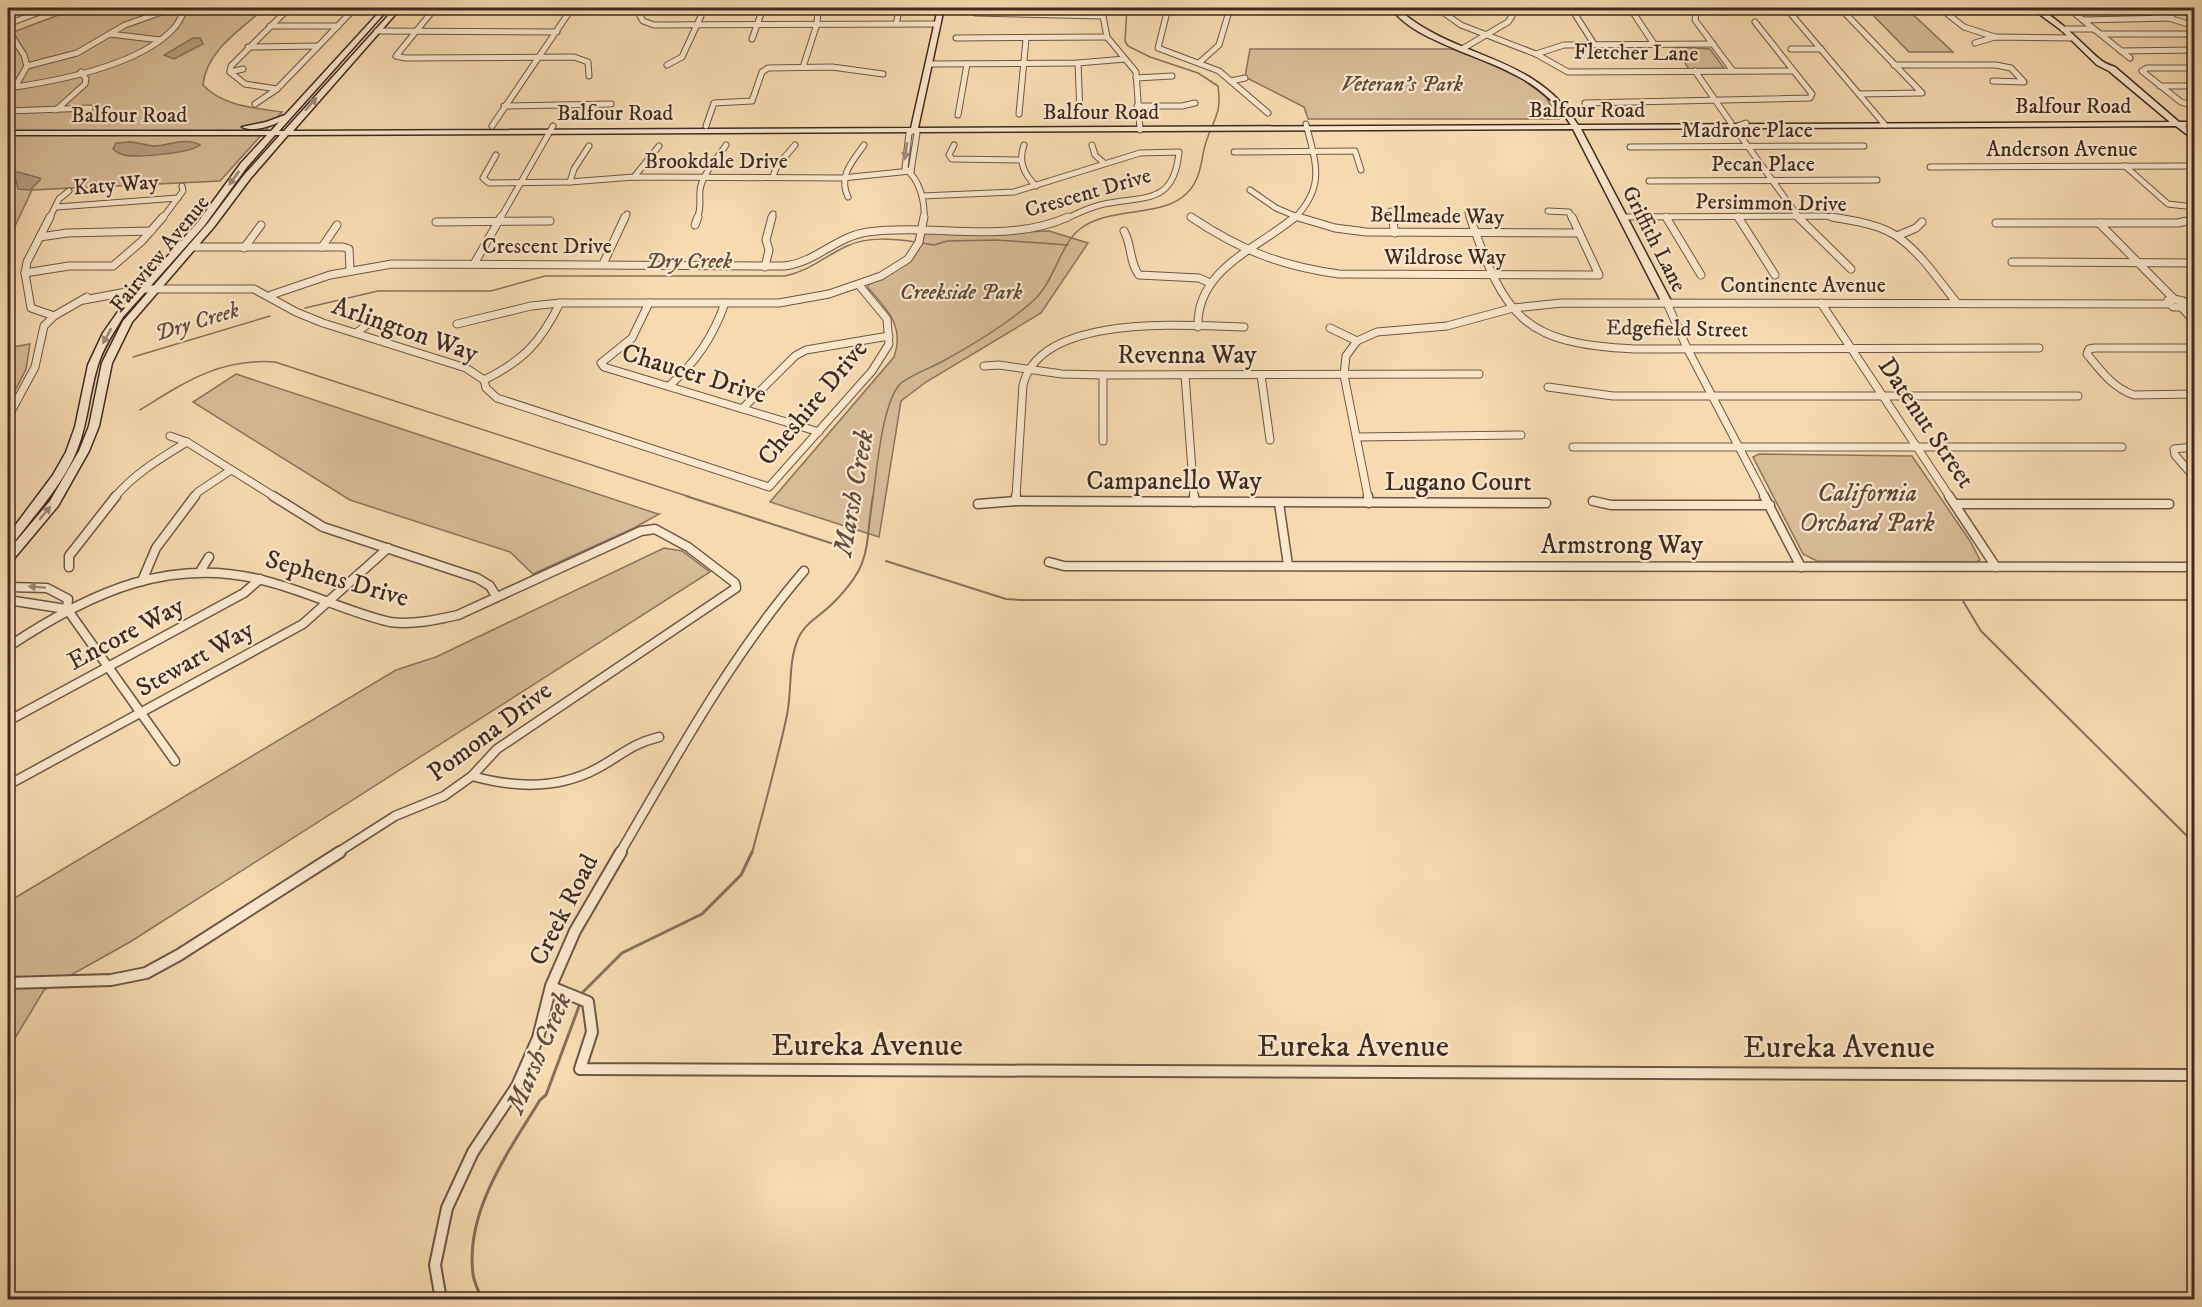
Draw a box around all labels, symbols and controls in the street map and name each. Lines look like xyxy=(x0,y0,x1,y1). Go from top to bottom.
street label: Fletcher Lane xyxy=(1573,38,1699,68)
park label: Veteran's Park xyxy=(1341,71,1464,98)
street label: Balfour Road xyxy=(2015,93,2131,120)
one-way arrow xyxy=(304,97,317,112)
street label: Balfour Road xyxy=(1529,97,1645,124)
street label: Balfour Road xyxy=(1043,99,1159,126)
street label: Balfour Road xyxy=(557,100,673,127)
street label: Balfour Road xyxy=(71,102,187,129)
street label: Madrone Place xyxy=(1681,117,1813,144)
street label: Anderson Avenue xyxy=(1986,136,2138,163)
one-way arrow xyxy=(902,141,911,160)
street label: Brookdale Drive xyxy=(644,148,788,175)
street label: Pecan Place xyxy=(1711,151,1815,178)
street label: Crescent Drive xyxy=(1022,162,1154,224)
street label: Katy Way xyxy=(72,169,160,201)
one-way arrow xyxy=(228,170,240,186)
street label: Griffith Lane xyxy=(1616,181,1692,297)
street label: Persimmon Drive xyxy=(1695,188,1847,218)
street label: Fairview Avenue xyxy=(105,190,215,318)
street label: Bellmeade Way xyxy=(1370,201,1505,231)
street label: Crescent Drive xyxy=(482,233,612,260)
street label: Wildrose Way xyxy=(1383,244,1507,271)
water label: Dry Creek xyxy=(646,248,733,275)
street label: Continente Avenue xyxy=(1720,272,1886,299)
park label: Creekside Park xyxy=(900,279,1023,306)
street label: Arlington Way xyxy=(328,290,483,371)
water label: Dry Creek xyxy=(152,296,243,348)
street label: Edgefield Street xyxy=(1606,314,1748,344)
one-way arrow xyxy=(102,328,112,345)
street label: Cheshire Drive xyxy=(751,333,875,473)
street label: Chaucer Drive xyxy=(618,336,770,412)
street label: Revenna Way xyxy=(1117,339,1257,372)
street label: Datenut Street xyxy=(1870,351,1982,495)
water label: Marsh Creek xyxy=(826,426,882,561)
street label: Campanello Way xyxy=(1086,465,1262,498)
street label: Lugano Court xyxy=(1384,466,1532,499)
park label: California Orchard Park xyxy=(1799,477,1935,540)
one-way arrow xyxy=(38,506,51,521)
street label: Armstrong Way xyxy=(1541,529,1704,562)
street label: Sephens Drive xyxy=(262,543,412,615)
one-way arrow xyxy=(27,583,46,592)
street label: Encore Way xyxy=(62,589,190,678)
street label: Stewart Way xyxy=(130,613,260,705)
street label: Pomona Drive xyxy=(421,674,559,790)
street label: Creek Road xyxy=(522,849,606,971)
water label: Marsh Creek xyxy=(498,987,580,1120)
street label: Eureka Avenue xyxy=(771,1026,963,1066)
street label: Eureka Avenue xyxy=(1257,1027,1449,1067)
street label: Eureka Avenue xyxy=(1743,1028,1935,1068)

